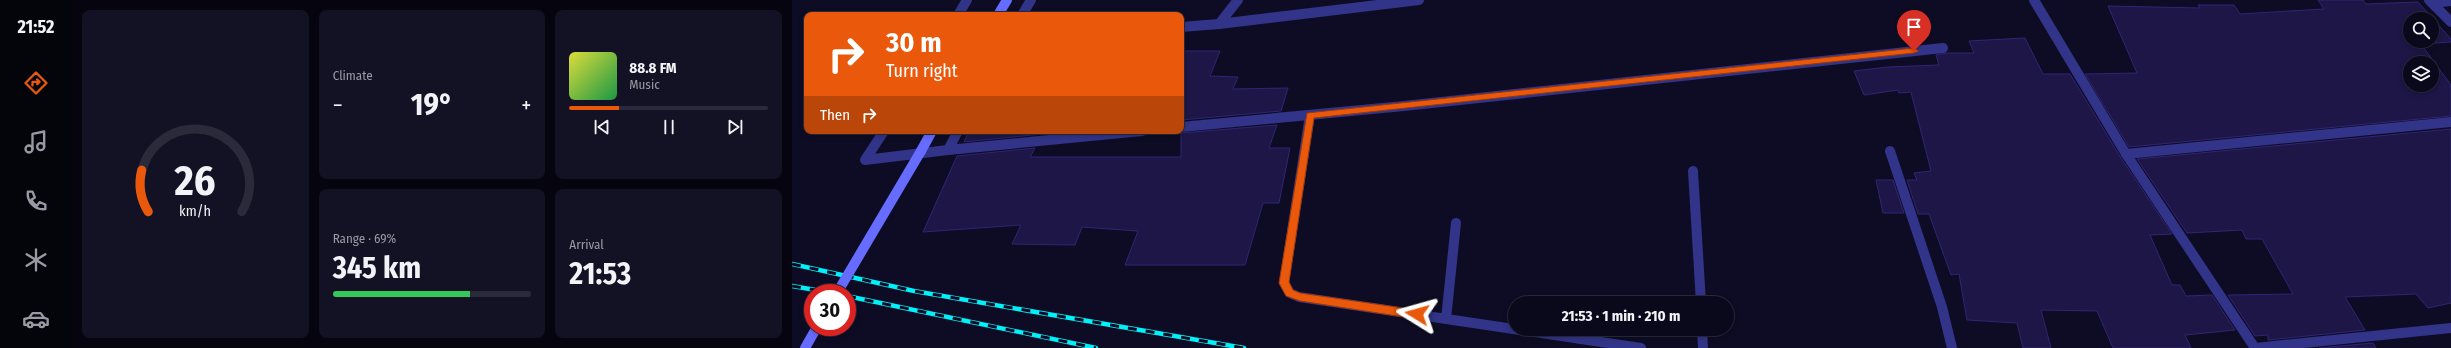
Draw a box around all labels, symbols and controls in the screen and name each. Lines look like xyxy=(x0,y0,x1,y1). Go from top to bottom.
pin xyxy=(1897,10,1931,51)
map controls xyxy=(2403,12,2439,92)
button: search xyxy=(2403,12,2439,48)
text: 21:52 xyxy=(18,16,54,38)
icon: arrive xyxy=(1903,16,1925,38)
text: 30 m xyxy=(886,26,942,59)
icon: right xyxy=(820,28,872,80)
button: layers xyxy=(2403,56,2439,92)
text: 88.8 FM xyxy=(629,59,677,77)
text: Turn right xyxy=(886,60,958,82)
text: Climate xyxy=(333,68,373,83)
icon: directions xyxy=(22,69,50,97)
text: Music xyxy=(629,77,660,92)
text: 19° xyxy=(411,87,453,123)
text: − xyxy=(333,92,343,119)
text: + xyxy=(521,92,531,119)
icon: right xyxy=(858,104,880,126)
text: Then xyxy=(820,106,850,124)
icon: previous xyxy=(591,116,613,138)
icon: pause xyxy=(658,116,680,138)
icon: next xyxy=(724,116,746,138)
icon: music xyxy=(22,128,50,156)
text: 26 xyxy=(174,156,216,206)
icon: phone xyxy=(22,187,50,215)
text: km/h xyxy=(179,203,211,220)
text: Range · 69% xyxy=(333,231,396,246)
text: Arrival xyxy=(569,237,604,252)
icon: climate xyxy=(22,246,50,274)
text: 345 km xyxy=(333,250,421,286)
text: 21:53 xyxy=(569,256,631,292)
speed limit sign: 30 xyxy=(804,284,856,336)
position arrow xyxy=(1396,293,1438,335)
icon: car xyxy=(22,305,50,333)
text: 21:53 · 1 min · 210 m xyxy=(1562,307,1680,325)

